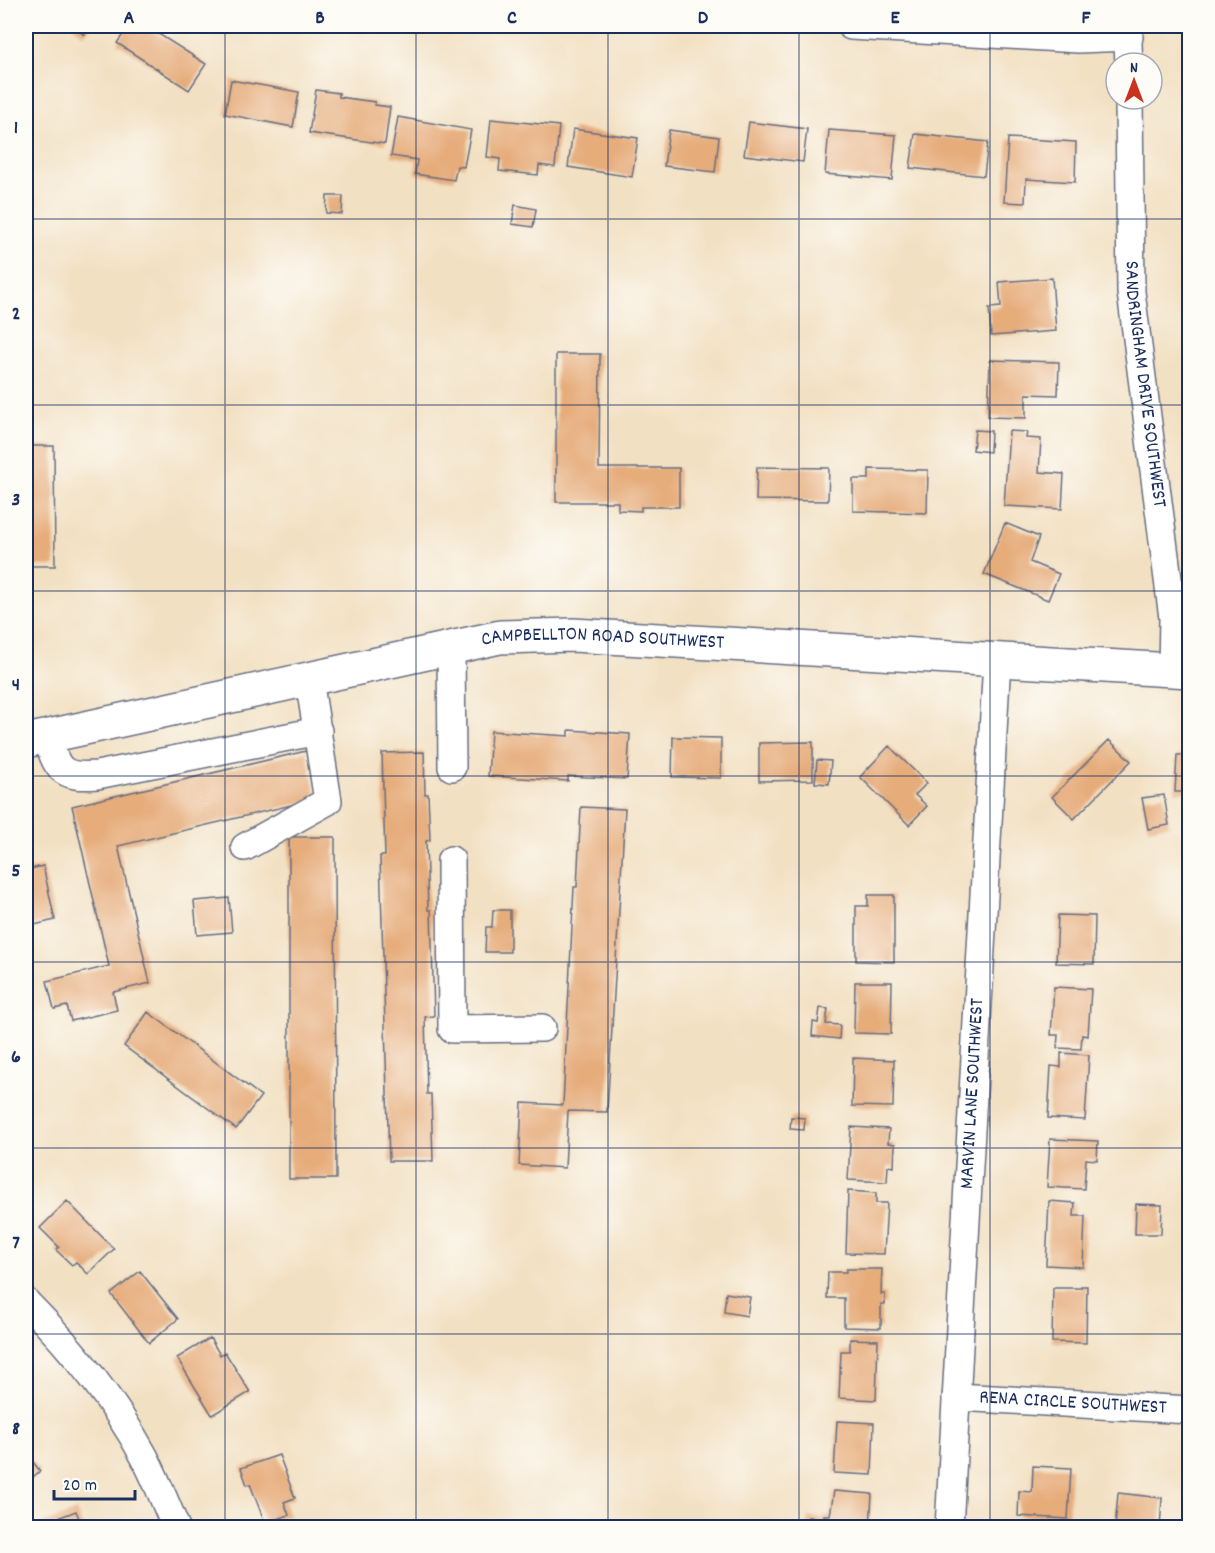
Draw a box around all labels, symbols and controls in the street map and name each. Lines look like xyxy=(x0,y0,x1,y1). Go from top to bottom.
text: A xyxy=(124,5,135,33)
text: B xyxy=(315,5,325,33)
text: C xyxy=(507,5,517,33)
text: D xyxy=(698,5,709,33)
text: E xyxy=(890,5,900,33)
text: F xyxy=(1082,5,1092,33)
north arrow xyxy=(1104,51,1164,111)
text: N xyxy=(1130,57,1138,80)
text: 1 xyxy=(14,115,18,143)
street label: SANDRINGHAM DRIVE SOUTHWEST xyxy=(1117,261,1173,509)
text: 2 xyxy=(12,301,20,329)
text: 3 xyxy=(12,487,20,515)
street label: CAMPBELLTON ROAD SOUTHWEST xyxy=(479,621,725,658)
text: 4 xyxy=(12,672,20,700)
text: 5 xyxy=(11,858,21,886)
street label: MARVIN LANE SOUTHWEST xyxy=(954,998,992,1190)
text: 6 xyxy=(11,1044,21,1072)
text: 7 xyxy=(12,1230,20,1258)
street label: RENA CIRCLE SOUTHWEST xyxy=(978,1384,1167,1423)
text: 8 xyxy=(12,1416,20,1444)
scale bar xyxy=(54,1463,135,1501)
text: 20 m xyxy=(63,1474,97,1499)

